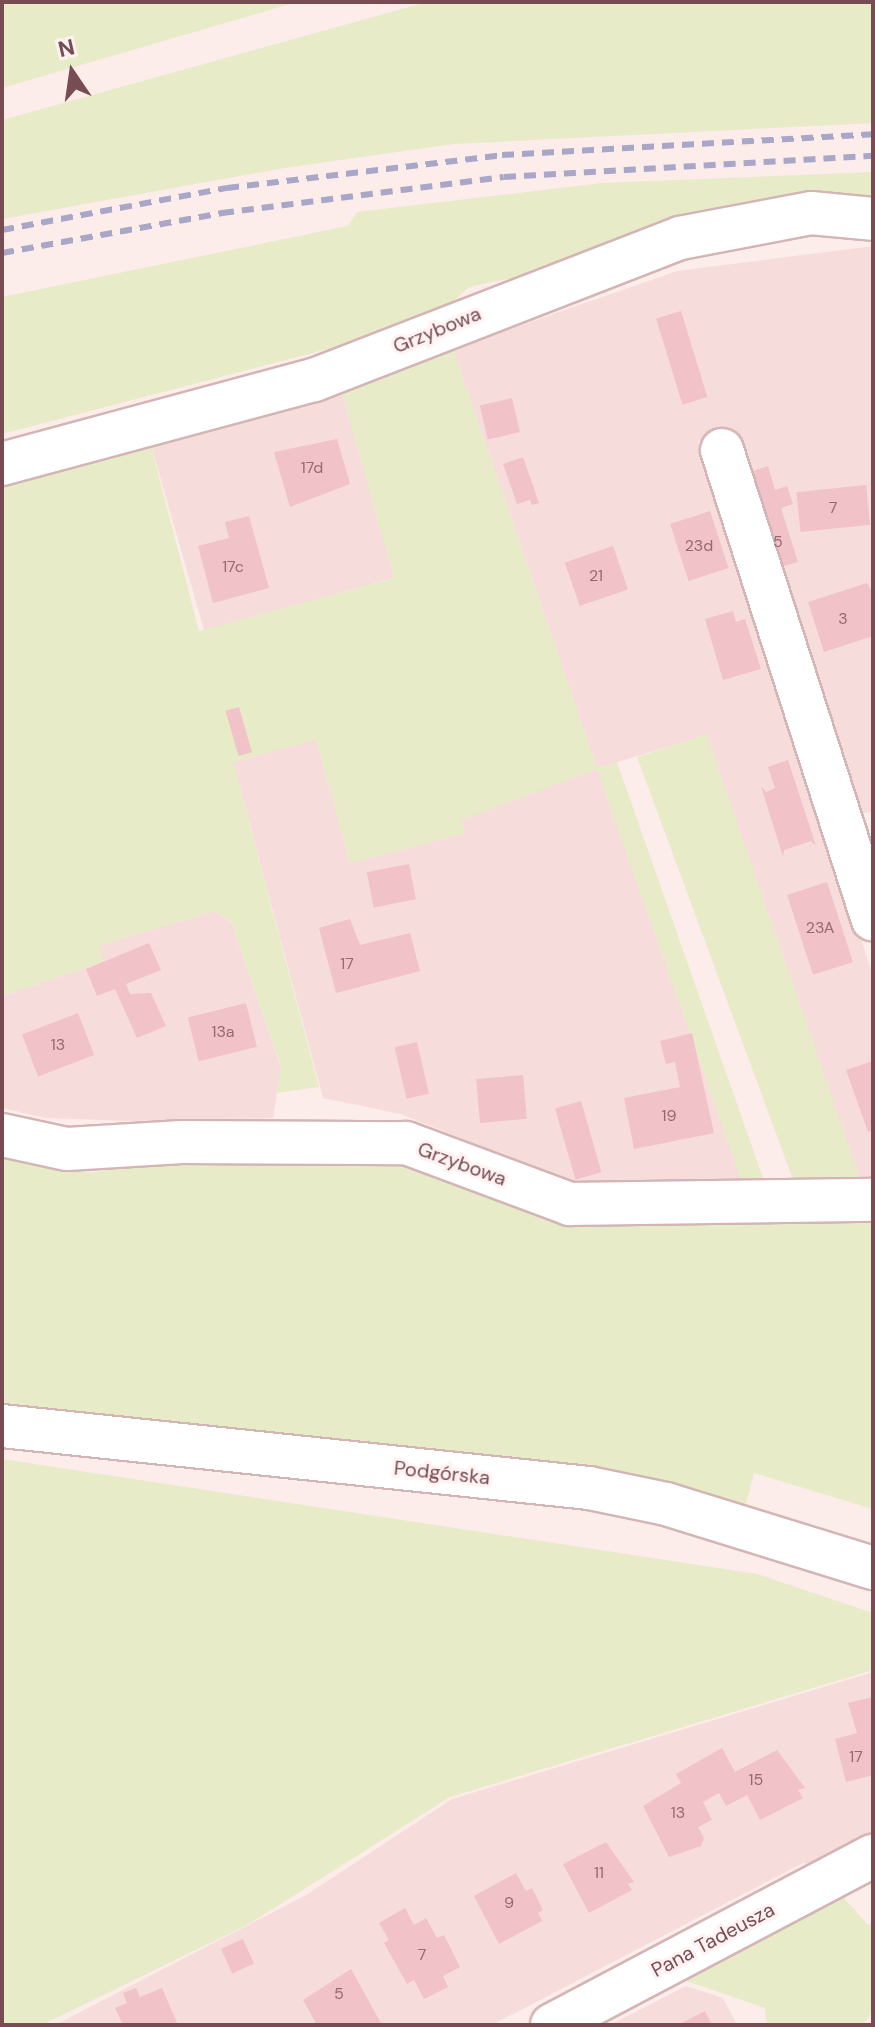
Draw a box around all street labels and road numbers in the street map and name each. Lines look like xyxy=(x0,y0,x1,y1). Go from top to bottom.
street label: Grzybowa xyxy=(390,302,484,358)
street label: Grzybowa xyxy=(414,1137,510,1191)
street label: Podgórska xyxy=(393,1456,491,1490)
street label: Pana Tadeusza xyxy=(647,1898,779,1982)

